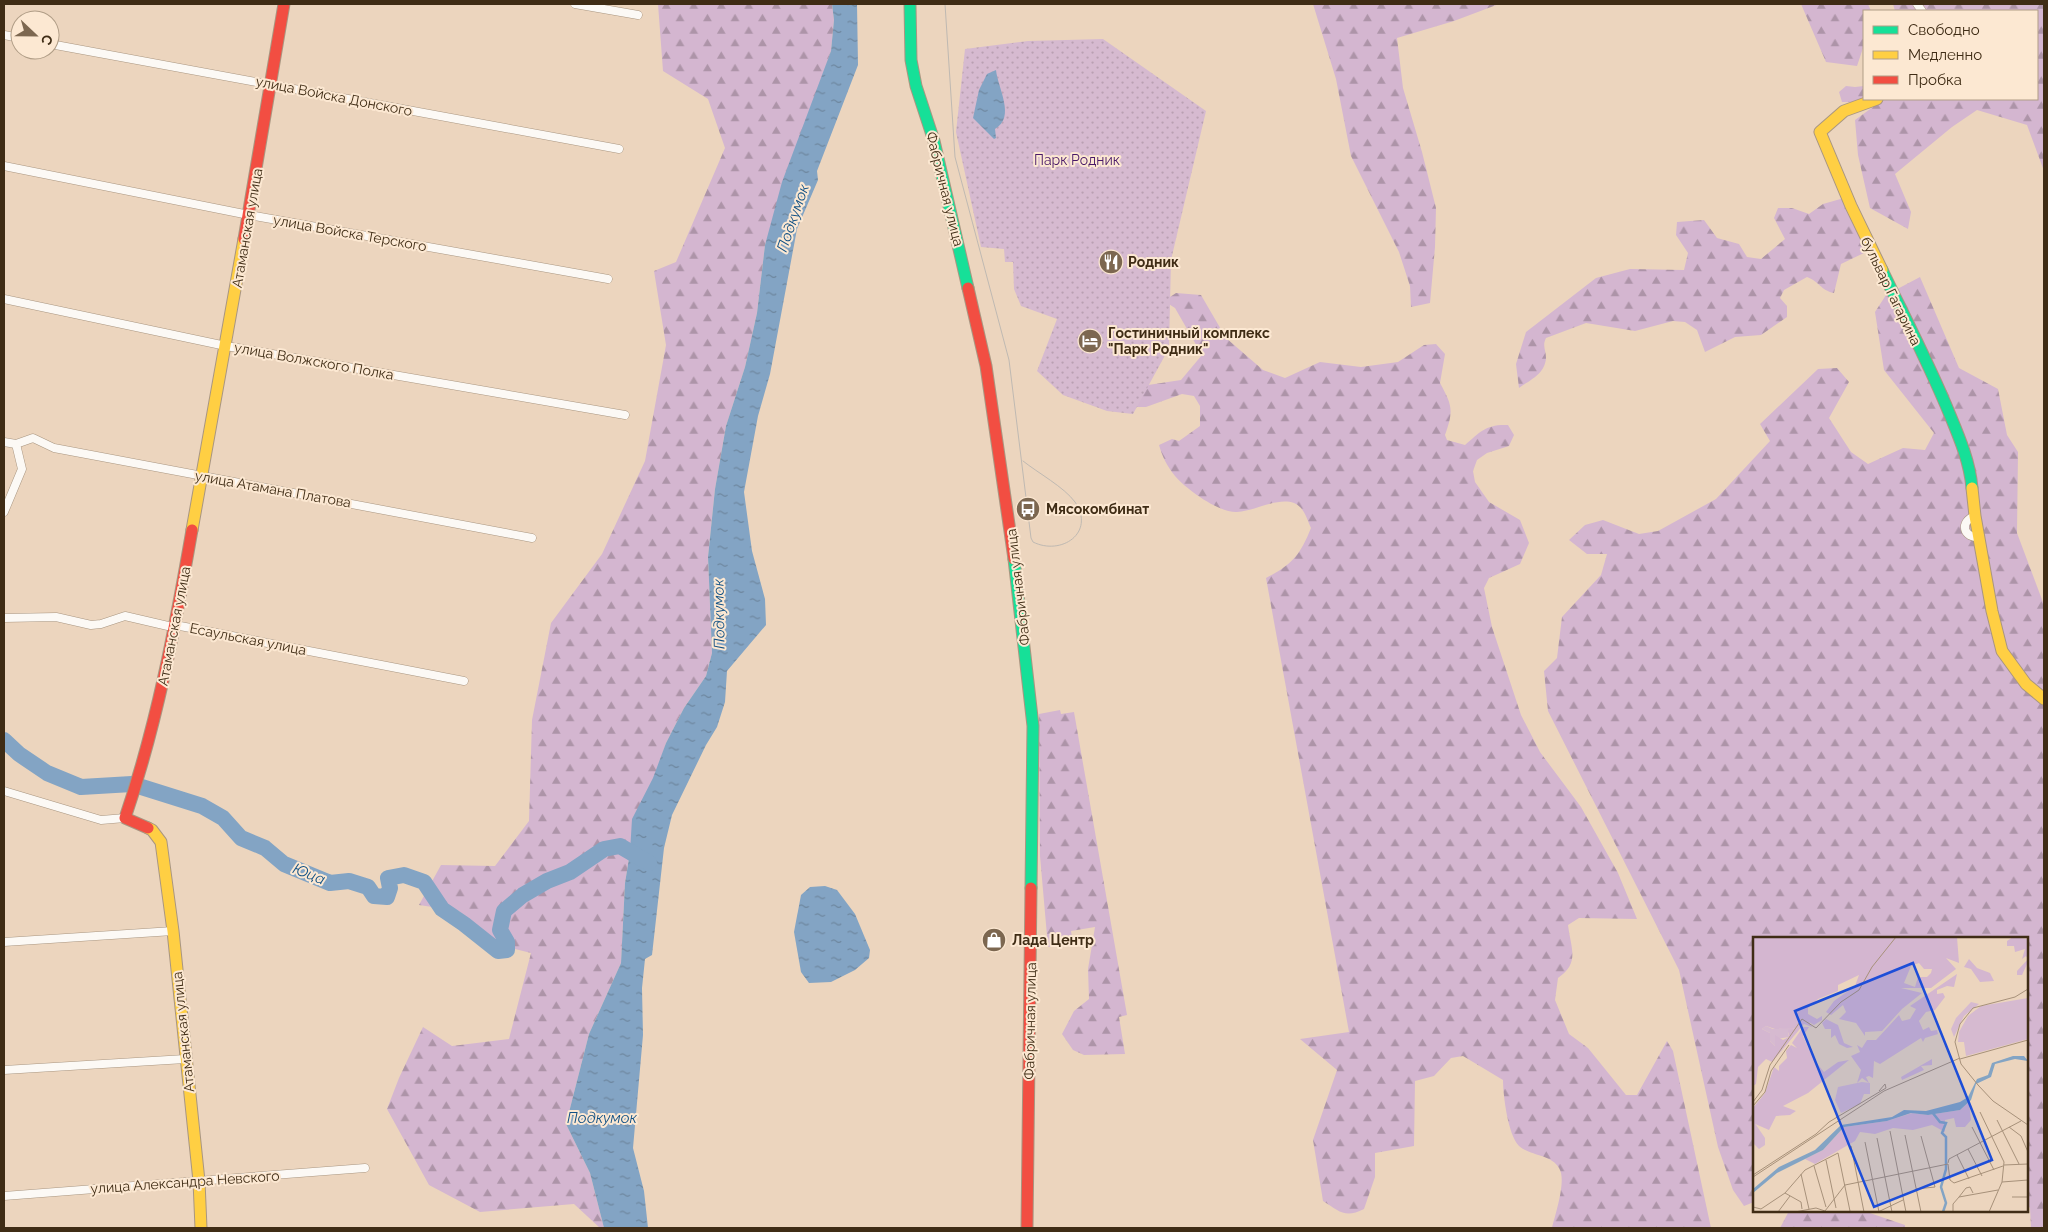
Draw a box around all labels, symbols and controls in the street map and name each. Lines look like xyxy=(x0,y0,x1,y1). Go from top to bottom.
north arrow xyxy=(10,10,60,60)
legend xyxy=(1863,10,2038,100)
text: Свободно xyxy=(1908,21,1980,39)
text: С xyxy=(38,32,56,48)
text: Медленно xyxy=(1908,46,1982,64)
text: Пробка xyxy=(1908,71,1962,89)
street label: улица Войска Донского xyxy=(254,73,414,119)
street label: Фабричная улица xyxy=(923,130,967,248)
park label: Парк Родник xyxy=(1034,152,1120,168)
street label: Атаманская улица xyxy=(229,167,265,289)
water label: Подкумок xyxy=(773,181,813,254)
street label: улица Войска Терского xyxy=(272,212,428,254)
street label: бульвар Гагарина xyxy=(1858,234,1924,348)
restaurant icon: Родник xyxy=(1098,249,1124,275)
place label: Родник xyxy=(1128,254,1179,270)
place label: Гостиничный комплекс "Парк Родник" xyxy=(1108,325,1270,357)
hotel icon: Гостиничный комплекс "Парк Родник" xyxy=(1077,328,1103,354)
street label: улица Волжского Полка xyxy=(233,339,395,383)
street label: улица Атамана Платова xyxy=(194,467,352,511)
bus stop icon: Мясокомбинат xyxy=(1015,496,1041,522)
place label: Мясокомбинат xyxy=(1046,501,1149,517)
street label: Фабричная улица xyxy=(1003,528,1033,646)
street label: Атаманская улица xyxy=(155,565,193,687)
water label: Подкумок xyxy=(709,578,729,649)
street label: Есаульская улица xyxy=(188,620,308,658)
water label: Юца xyxy=(290,859,328,889)
shop icon: Лада Центр xyxy=(981,927,1007,953)
place label: Лада Центр xyxy=(1012,932,1094,948)
inset map xyxy=(1753,937,2028,1212)
street label: Фабричная улица xyxy=(1021,962,1039,1080)
street label: Атаманская улица xyxy=(169,971,197,1093)
water label: Подкумок xyxy=(567,1109,638,1127)
street label: улица Александра Невского xyxy=(90,1167,280,1197)

